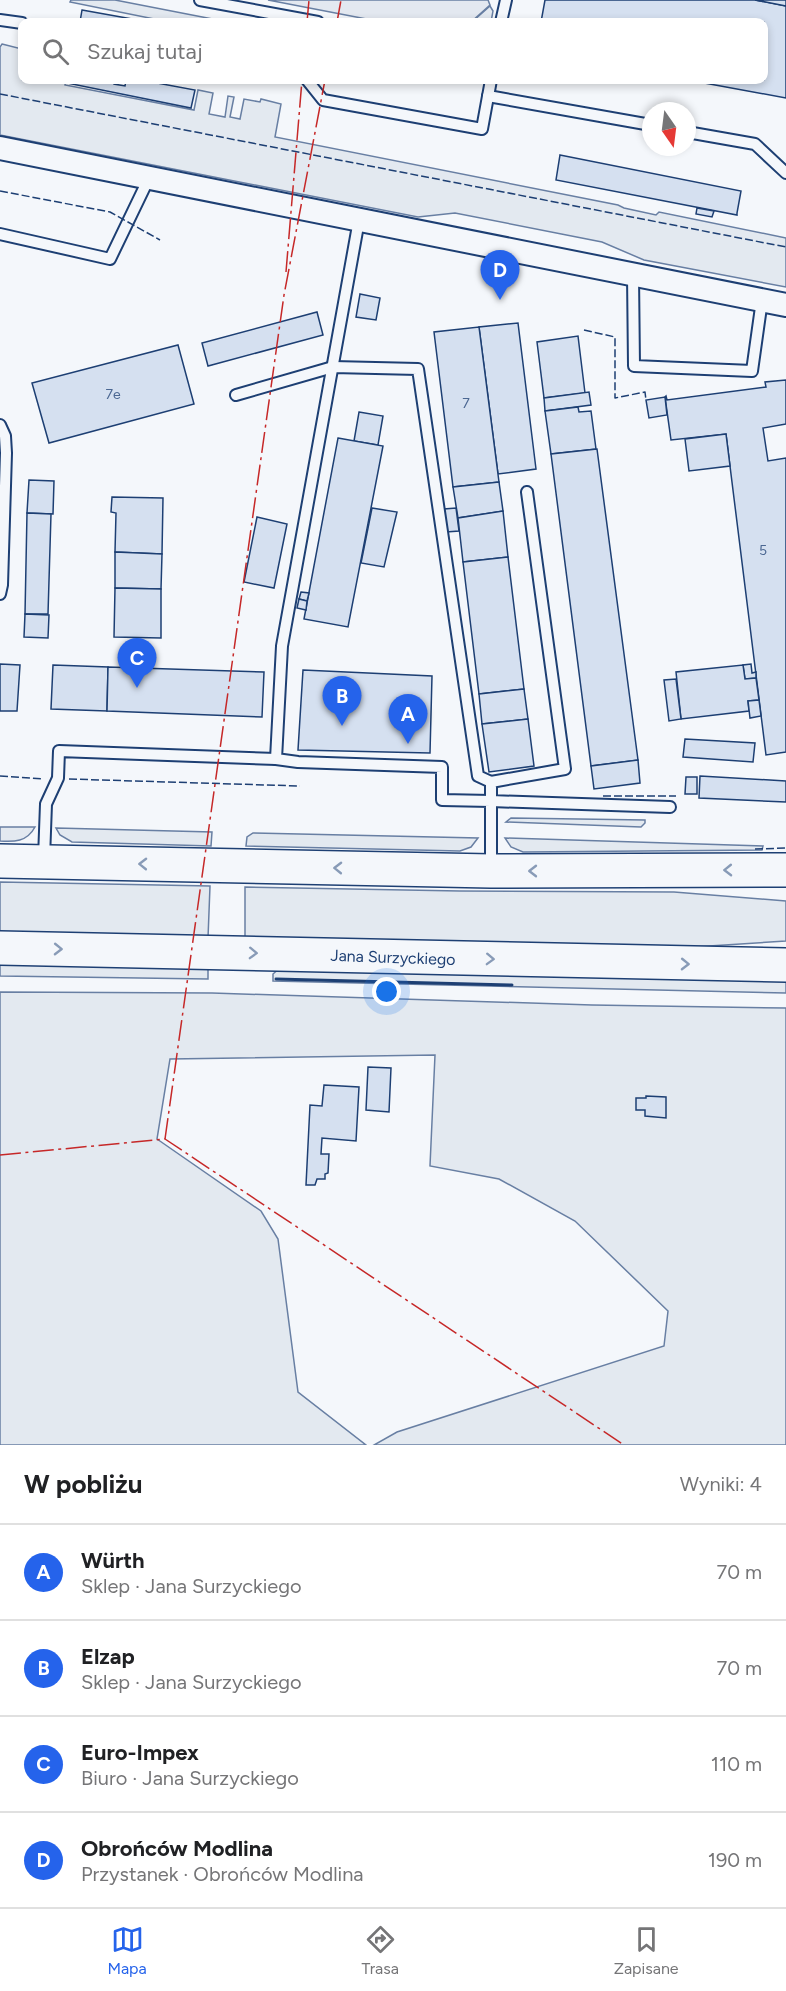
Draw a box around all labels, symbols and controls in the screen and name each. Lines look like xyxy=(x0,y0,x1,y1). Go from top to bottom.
search box xyxy=(18,18,768,84)
icon: search xyxy=(39,35,72,68)
text: Szukaj tutaj xyxy=(87,38,203,65)
north arrow xyxy=(642,102,696,156)
pin: D xyxy=(480,250,520,300)
house number: 7e xyxy=(105,386,121,403)
house number: 7 xyxy=(462,395,470,412)
house number: 5 xyxy=(759,542,767,559)
pin: C xyxy=(118,638,156,688)
pin: B xyxy=(322,676,362,726)
pin: A xyxy=(388,694,428,744)
one-way arrow xyxy=(138,858,147,870)
one-way arrow xyxy=(333,862,342,874)
one-way arrow xyxy=(723,864,732,877)
one-way arrow xyxy=(528,865,537,877)
one-way arrow xyxy=(54,943,63,955)
street label: Jana Surzyckiego xyxy=(330,946,456,969)
one-way arrow xyxy=(249,947,258,959)
one-way arrow xyxy=(486,953,495,966)
one-way arrow xyxy=(681,958,690,970)
your location xyxy=(372,977,401,1006)
text: W pobliżu xyxy=(24,1468,142,1500)
text: Wyniki: 4 xyxy=(680,1472,762,1496)
text: Würth xyxy=(81,1547,145,1574)
text: A xyxy=(36,1560,51,1584)
text: 70 m xyxy=(716,1560,762,1584)
text: Sklep · Jana Surzyckiego xyxy=(81,1574,302,1598)
text: Elzap xyxy=(81,1643,135,1670)
text: B xyxy=(37,1656,50,1680)
text: 70 m xyxy=(716,1656,762,1680)
text: Sklep · Jana Surzyckiego xyxy=(81,1670,302,1694)
text: Euro-Impex xyxy=(81,1739,199,1766)
text: C xyxy=(36,1752,51,1776)
text: 110 m xyxy=(711,1752,762,1776)
text: Biuro · Jana Surzyckiego xyxy=(81,1766,299,1790)
text: Obrońców Modlina xyxy=(81,1835,273,1862)
text: D xyxy=(37,1848,51,1872)
text: 190 m xyxy=(708,1848,762,1872)
text: Przystanek · Obrońców Modlina xyxy=(81,1862,364,1886)
tab: Mapa xyxy=(107,1923,147,1978)
tab: Trasa xyxy=(362,1923,399,1978)
tab: Zapisane xyxy=(614,1923,679,1978)

